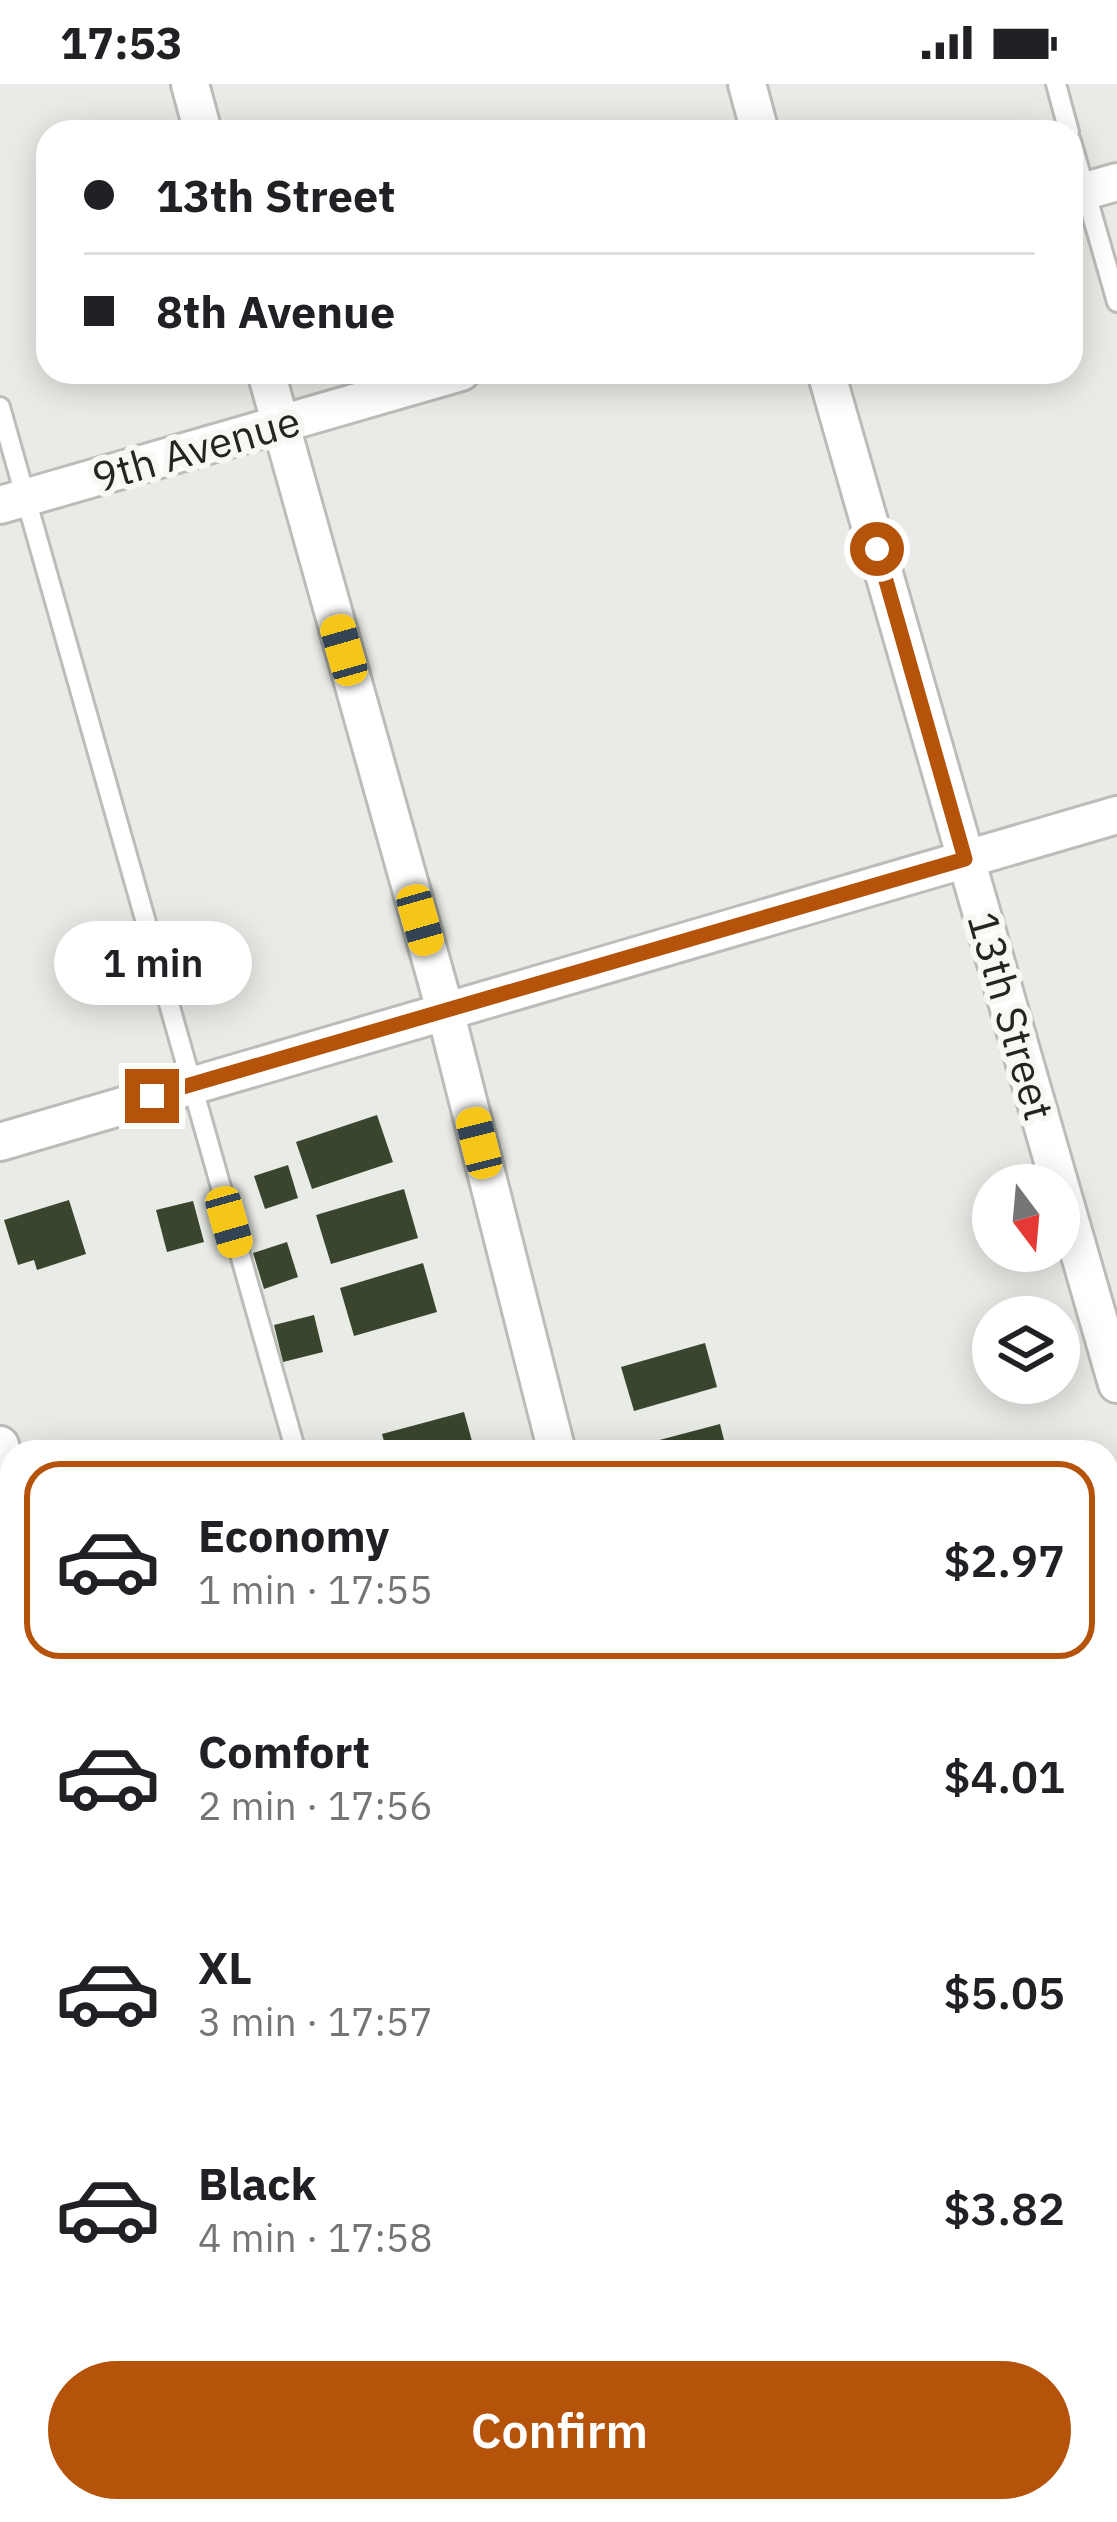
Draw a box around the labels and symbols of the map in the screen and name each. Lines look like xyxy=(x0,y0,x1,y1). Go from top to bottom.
street label: 9th Avenue xyxy=(85,393,306,504)
route start xyxy=(850,522,904,576)
car xyxy=(317,610,371,690)
car xyxy=(393,880,447,960)
street label: 13th Street xyxy=(956,905,1067,1126)
callout: 1 min xyxy=(53,922,251,1006)
route end xyxy=(125,1069,179,1123)
car xyxy=(453,1104,505,1182)
north arrow xyxy=(972,1164,1080,1272)
car xyxy=(202,1182,256,1262)

